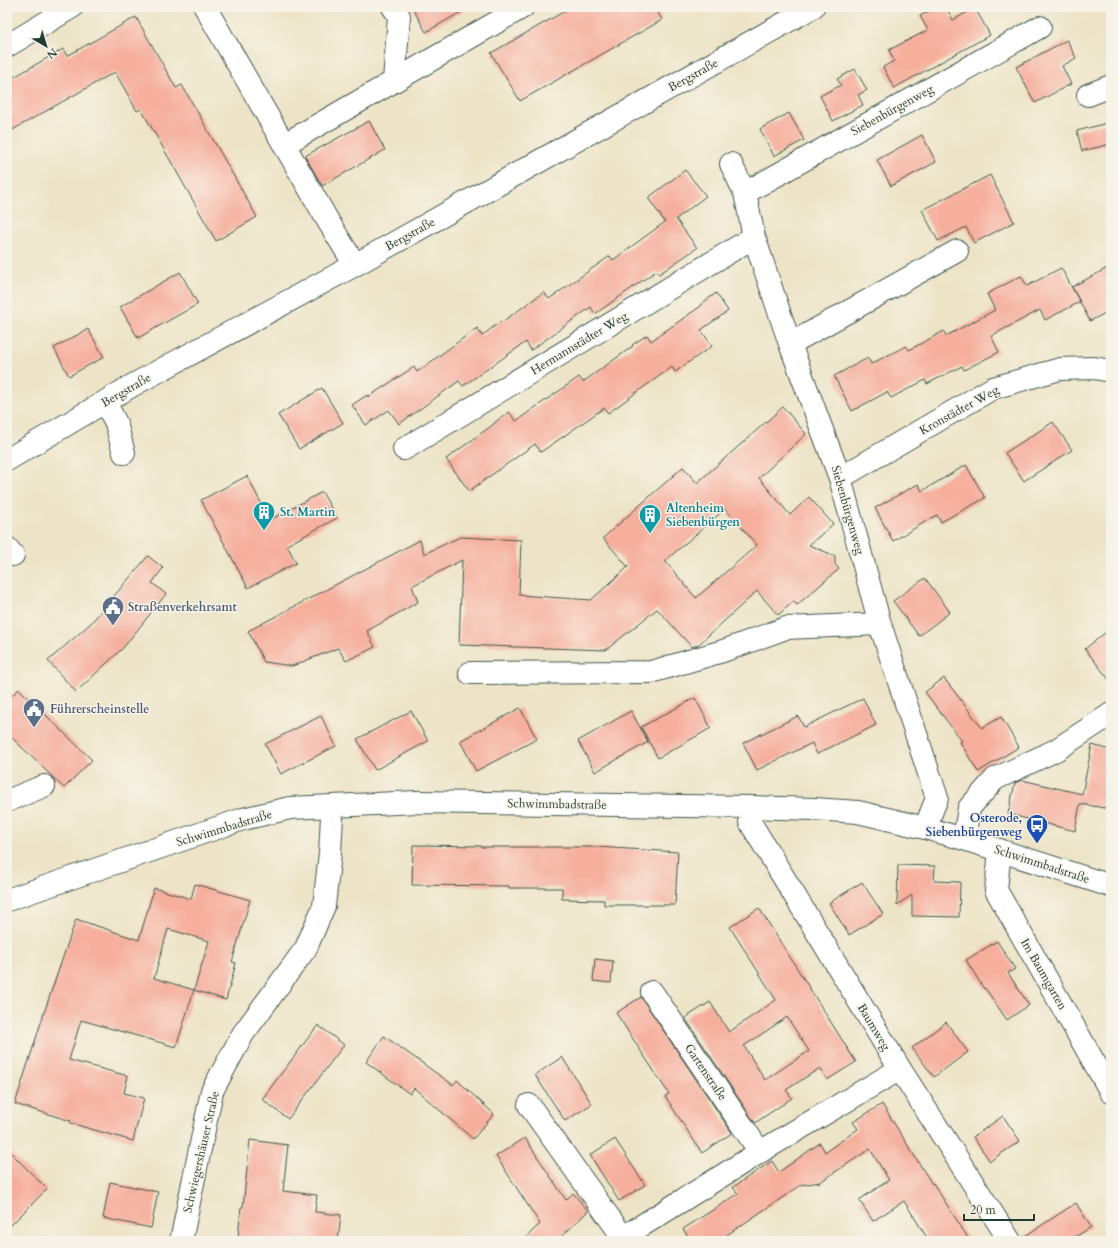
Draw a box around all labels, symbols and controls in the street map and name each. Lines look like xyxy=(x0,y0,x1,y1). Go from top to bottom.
north arrow xyxy=(26,26,66,66)
text: N xyxy=(43,45,60,63)
street label: Bergstraße xyxy=(665,55,721,95)
street label: Siebenbürgenweg xyxy=(848,81,936,139)
street label: Bergstraße xyxy=(382,214,438,254)
street label: Hermannstädter Weg xyxy=(527,308,631,378)
street label: Bergstraße xyxy=(98,369,154,411)
street label: Kronstädter Weg xyxy=(916,381,1002,438)
street label: Siebenbürgenweg xyxy=(828,464,868,557)
building icon: St. Martin xyxy=(251,499,277,532)
place label: Altenheim Siebenbürgen xyxy=(666,500,740,530)
building icon: Altenheim Siebenbürgen xyxy=(637,502,663,535)
place label: St. Martin xyxy=(280,504,336,520)
public building icon: Straßenverkehrsamt xyxy=(100,594,126,627)
place label: Straßenverkehrsamt xyxy=(128,599,237,615)
public building icon: Führerscheinstelle xyxy=(21,696,47,729)
place label: Führerscheinstelle xyxy=(50,701,149,717)
street label: Schwimmbadstraße xyxy=(507,795,607,813)
street label: Schwimmbadstraße xyxy=(174,806,274,850)
place label: Osterode, Siebenbürgenweg xyxy=(926,810,1023,840)
bus stop icon: Osterode, Siebenbürgenweg xyxy=(1024,812,1050,845)
street label: Schwimmbadstraße xyxy=(992,841,1092,887)
street label: Im Baumgarten xyxy=(1017,935,1071,1013)
street label: Baumweg xyxy=(854,1001,894,1054)
street label: Gartenstraße xyxy=(681,1041,731,1103)
street label: Schwiegershäuser Straße xyxy=(179,1090,223,1214)
scale bar xyxy=(964,1196,1034,1222)
text: 20 m xyxy=(970,1202,997,1218)

